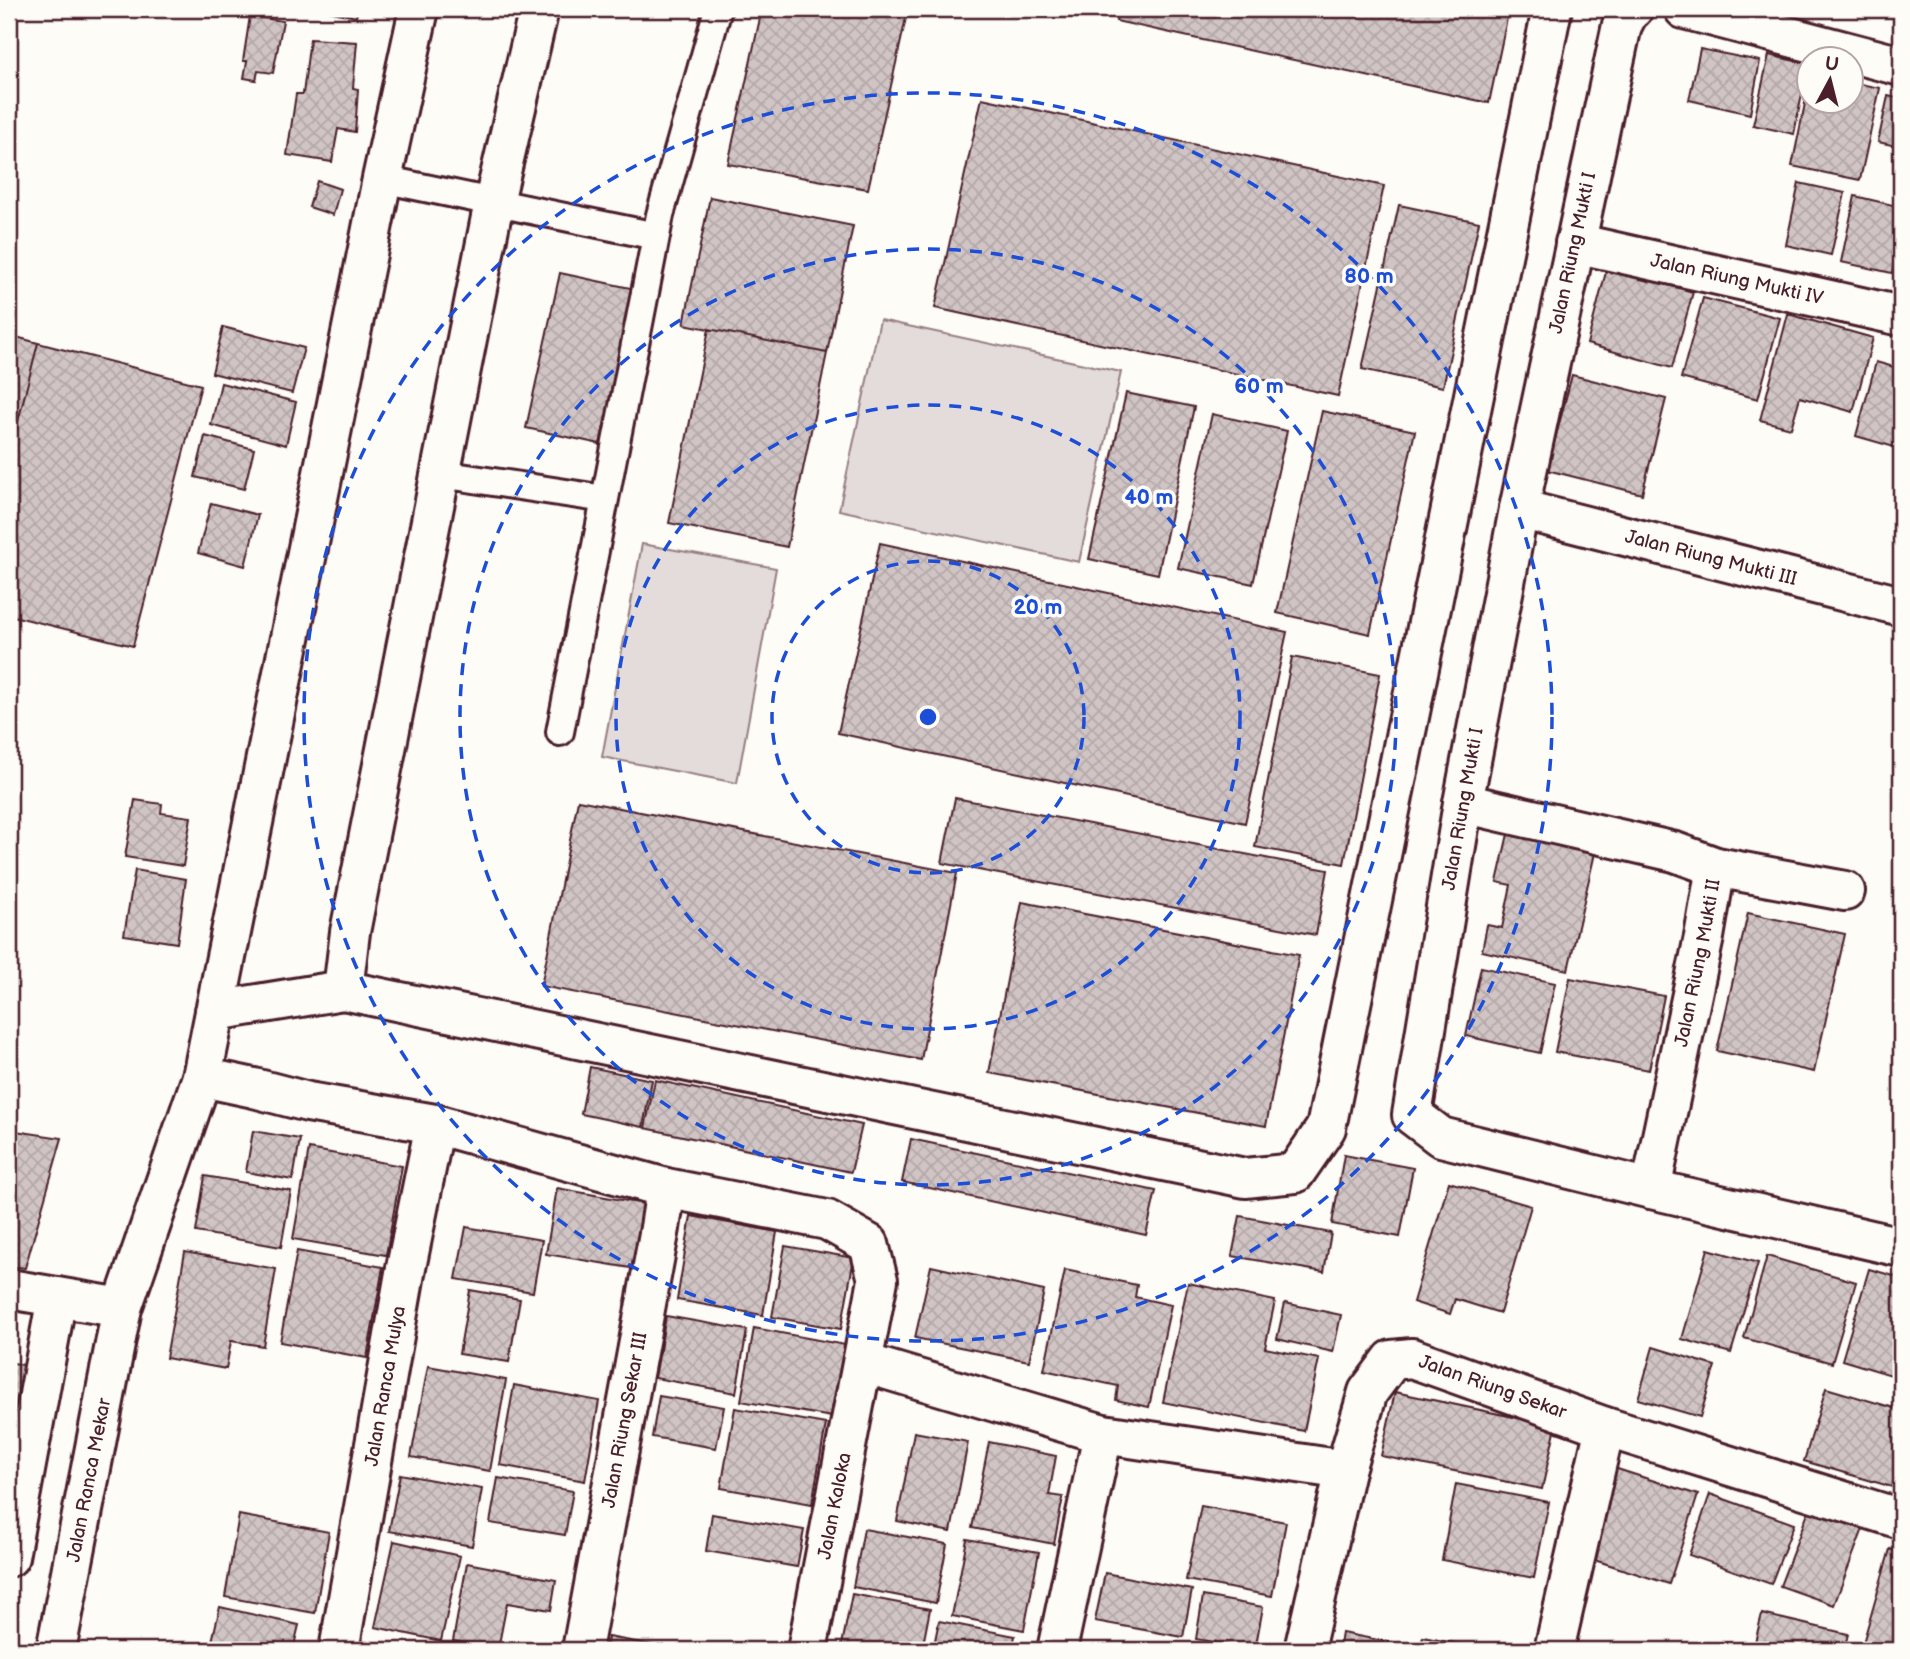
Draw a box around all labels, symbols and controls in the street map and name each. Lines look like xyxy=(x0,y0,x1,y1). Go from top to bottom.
north arrow xyxy=(1794,46,1864,116)
text: U xyxy=(1824,52,1840,77)
street label: Jalan Riung Mukti I xyxy=(1545,170,1601,336)
street label: Jalan Riung Mukti IV xyxy=(1648,249,1826,310)
text: 80 m xyxy=(1344,264,1394,289)
text: 60 m xyxy=(1234,374,1284,399)
text: 40 m xyxy=(1124,485,1174,510)
street label: Jalan Riung Mukti III xyxy=(1623,525,1799,591)
text: 20 m xyxy=(1014,595,1062,620)
centre of rings xyxy=(916,705,940,729)
street label: Jalan Riung Mukti I xyxy=(1437,726,1489,892)
street label: Jalan Riung Mukti II xyxy=(1670,877,1725,1049)
street label: Jalan Ranca Mulya xyxy=(360,1304,411,1468)
street label: Jalan Riung Sekar III xyxy=(597,1330,652,1510)
street label: Jalan Riung Sekar xyxy=(1416,1350,1571,1424)
street label: Jalan Ranca Mekar xyxy=(62,1395,116,1564)
street label: Jalan Kaloka xyxy=(813,1451,857,1561)

